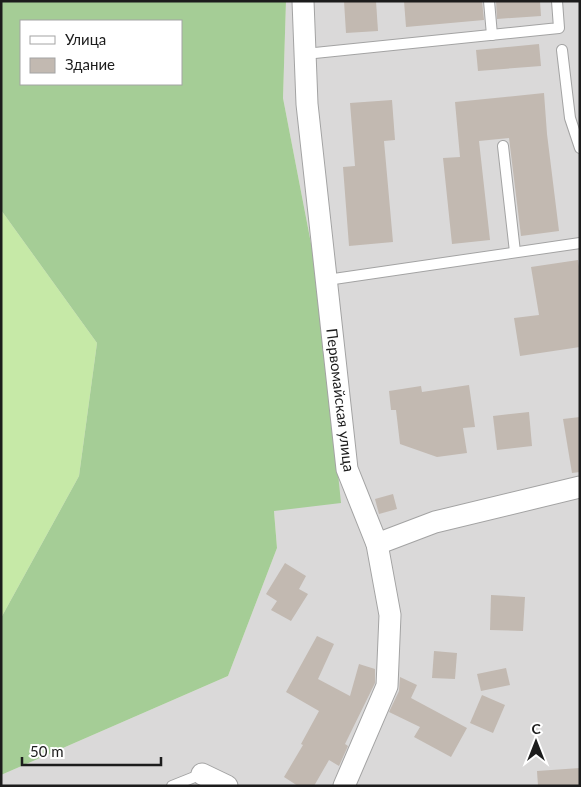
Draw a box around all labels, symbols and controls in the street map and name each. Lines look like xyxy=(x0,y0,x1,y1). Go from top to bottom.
legend xyxy=(20,20,182,85)
text: Улица xyxy=(65,30,106,48)
text: Здание xyxy=(65,55,115,73)
street label: Первомайская улица xyxy=(323,327,359,473)
north arrow xyxy=(511,717,561,767)
text: С xyxy=(531,720,541,737)
scale bar xyxy=(22,734,161,766)
text: 50 m xyxy=(30,742,64,760)

